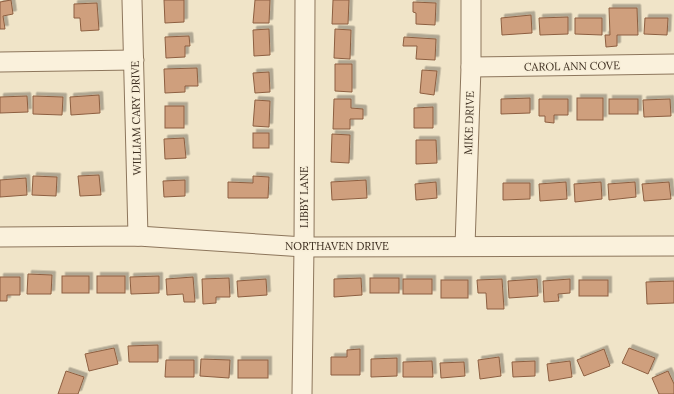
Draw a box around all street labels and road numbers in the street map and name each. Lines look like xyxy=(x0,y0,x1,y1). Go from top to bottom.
street label: CAROL ANN COVE xyxy=(524,58,620,74)
street label: WILLIAM CARY DRIVE xyxy=(128,60,144,175)
street label: MIKE DRIVE xyxy=(461,91,477,155)
street label: LIBBY LANE xyxy=(297,166,311,228)
street label: NORTHAVEN DRIVE xyxy=(285,239,389,253)

